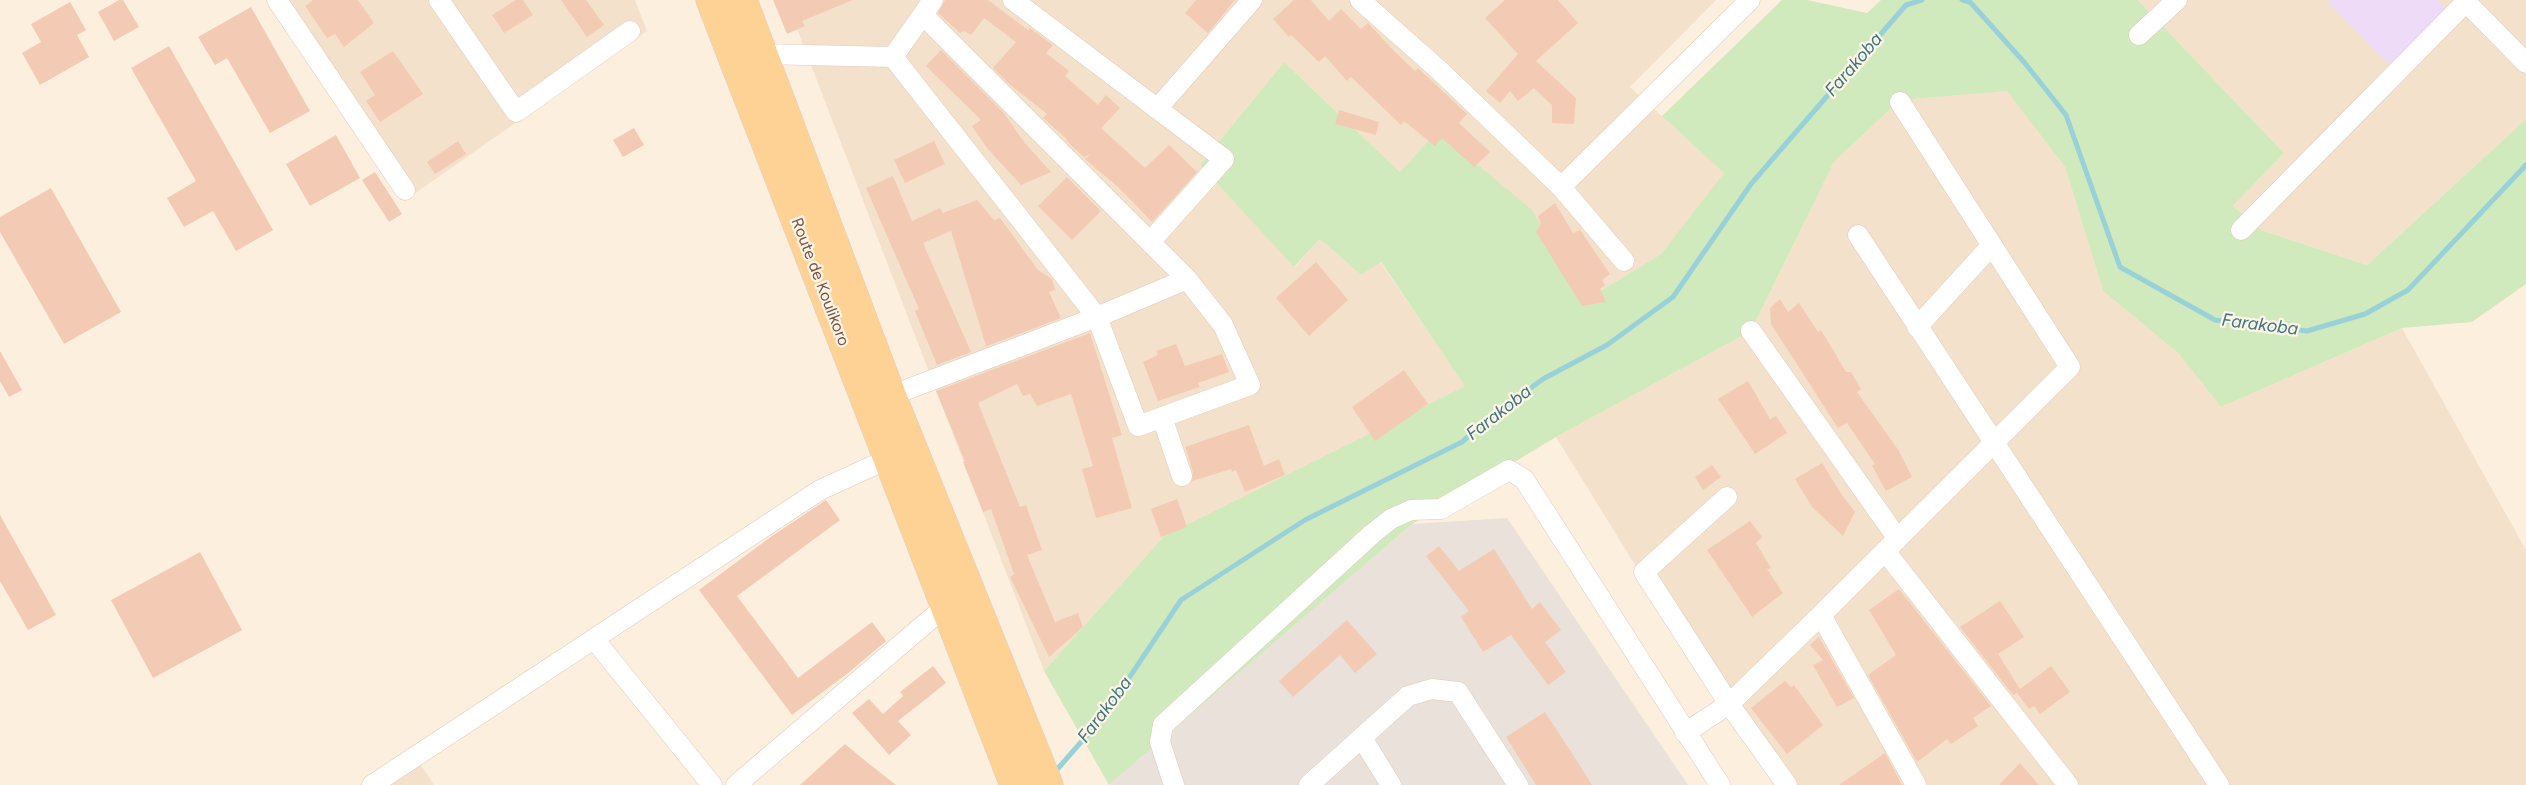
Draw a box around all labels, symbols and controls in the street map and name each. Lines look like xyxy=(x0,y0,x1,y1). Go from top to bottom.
water label: Farakoba xyxy=(1821,29,1887,101)
street label: Route de Koulikoro xyxy=(787,215,853,349)
water label: Farakoba xyxy=(2220,310,2300,340)
water label: Farakoba xyxy=(1462,381,1536,445)
water label: Farakoba xyxy=(1073,673,1137,747)

